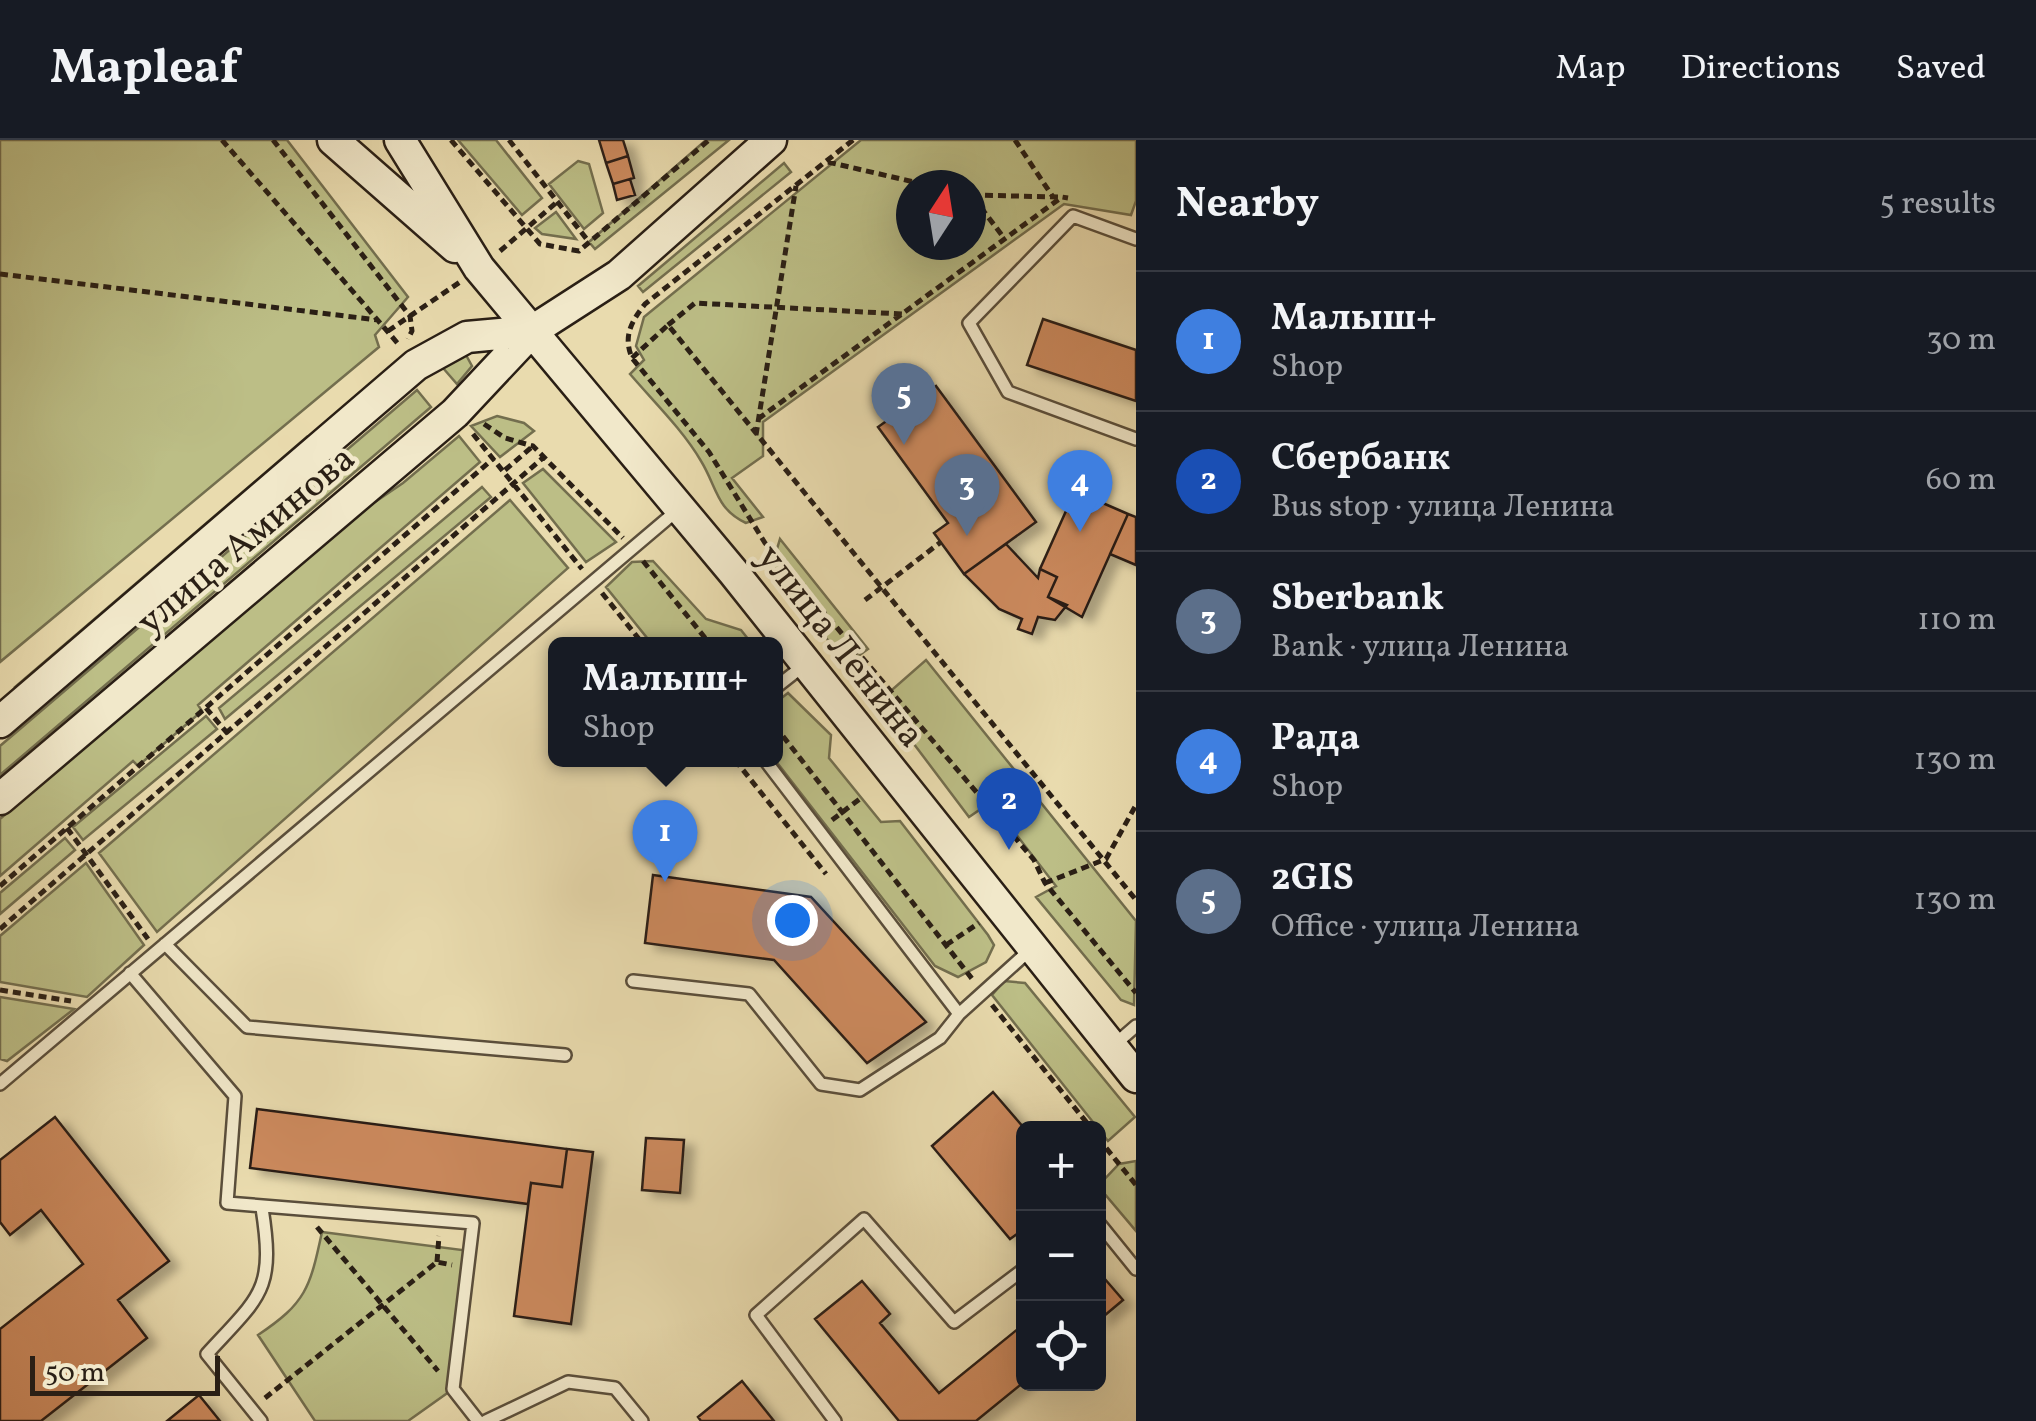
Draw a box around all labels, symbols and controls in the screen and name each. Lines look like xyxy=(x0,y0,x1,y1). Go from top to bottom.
text: Mapleaf xyxy=(50,36,239,103)
text: Map xyxy=(1555,45,1626,93)
text: Directions xyxy=(1681,45,1841,93)
text: Saved xyxy=(1896,45,1986,93)
north arrow xyxy=(896,170,986,260)
text: Nearby xyxy=(1176,176,1319,235)
text: 5 results xyxy=(1879,183,1996,227)
text: Малыш+ xyxy=(1271,293,1437,346)
text: 1 xyxy=(1202,319,1215,363)
text: 30 m xyxy=(1926,319,1996,363)
text: Shop xyxy=(1271,346,1343,390)
pin: 5 xyxy=(872,362,936,445)
text: Сбербанк xyxy=(1271,433,1450,486)
street label: улица Аминова xyxy=(126,434,368,649)
pin: 4 xyxy=(1048,450,1112,532)
pin: 3 xyxy=(934,454,1000,536)
text: 2 xyxy=(1200,459,1217,503)
text: 60 m xyxy=(1926,459,1996,503)
text: Bus stop · улица Ленина xyxy=(1271,486,1615,530)
street label: улица Ленина xyxy=(743,534,936,760)
text: Sberbank xyxy=(1271,573,1444,626)
text: 3 xyxy=(1200,599,1217,643)
text: 110 m xyxy=(1917,599,1996,643)
text: Bank · улица Ленина xyxy=(1271,626,1569,670)
popup xyxy=(548,637,783,767)
text: Малыш+ xyxy=(582,654,749,707)
text: Shop xyxy=(582,707,655,751)
text: Рада xyxy=(1271,713,1360,766)
text: 4 xyxy=(1199,739,1218,783)
text: 130 m xyxy=(1914,739,1996,783)
text: Shop xyxy=(1271,766,1343,810)
pin: 2 xyxy=(976,768,1042,850)
pin: 1 xyxy=(632,800,698,882)
text: 2GIS xyxy=(1271,853,1354,906)
text: 5 xyxy=(1201,879,1216,923)
text: 130 m xyxy=(1914,879,1996,923)
your location xyxy=(767,895,818,946)
text: Office · улица Ленина xyxy=(1271,906,1580,950)
map controls xyxy=(1016,1121,1106,1391)
button: + xyxy=(1016,1121,1106,1211)
button: − xyxy=(1016,1211,1106,1301)
button: locate xyxy=(1016,1301,1106,1391)
scale bar xyxy=(30,1351,220,1396)
text: 50 m xyxy=(45,1354,105,1393)

